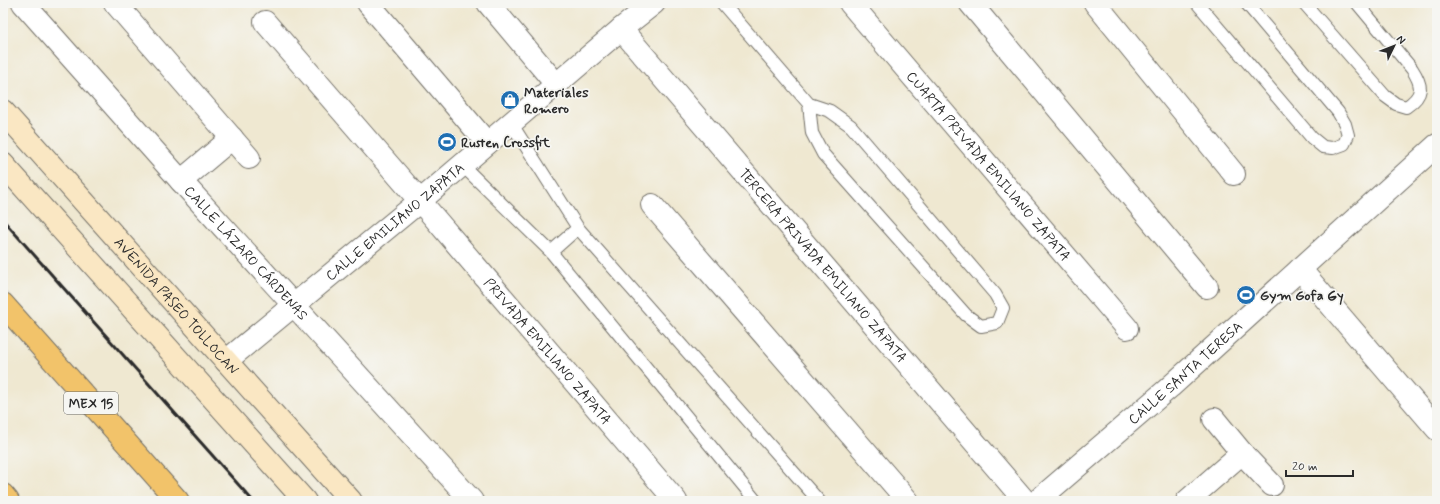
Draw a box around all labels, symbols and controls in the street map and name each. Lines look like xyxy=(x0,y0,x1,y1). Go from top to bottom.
north arrow xyxy=(1374,26,1414,66)
text: N xyxy=(1393,32,1408,47)
street label: CUARTA PRIVADA EMILIANO ZAPATA xyxy=(902,68,1074,265)
place label: Materiales Romero xyxy=(524,84,589,118)
shop icon: Materiales Romero xyxy=(499,89,521,111)
sports icon: Rusten Crossfit xyxy=(436,131,458,153)
place label: Rusten Crossfit xyxy=(461,134,551,152)
street label: CALLE EMILIANO ZAPATA xyxy=(322,159,468,285)
street label: TERCERA PRIVADA EMILIANO ZAPATA xyxy=(734,165,911,367)
street label: CALLE LÁZARO CÁRDENAS xyxy=(180,182,311,325)
street label: AVENIDA PASEO TOLLOCAN xyxy=(110,234,242,379)
street label: PRIVADA EMILIANO ZAPATA xyxy=(480,274,615,429)
sports icon: Gym Gofa Gy xyxy=(1235,284,1257,306)
place label: Gym Gofa Gy xyxy=(1260,287,1344,305)
street label: CALLE SANTA TERESA xyxy=(1125,318,1247,429)
road number: MEX 15 xyxy=(64,392,118,414)
scale bar xyxy=(1286,452,1353,478)
text: 20 m xyxy=(1292,459,1318,475)

